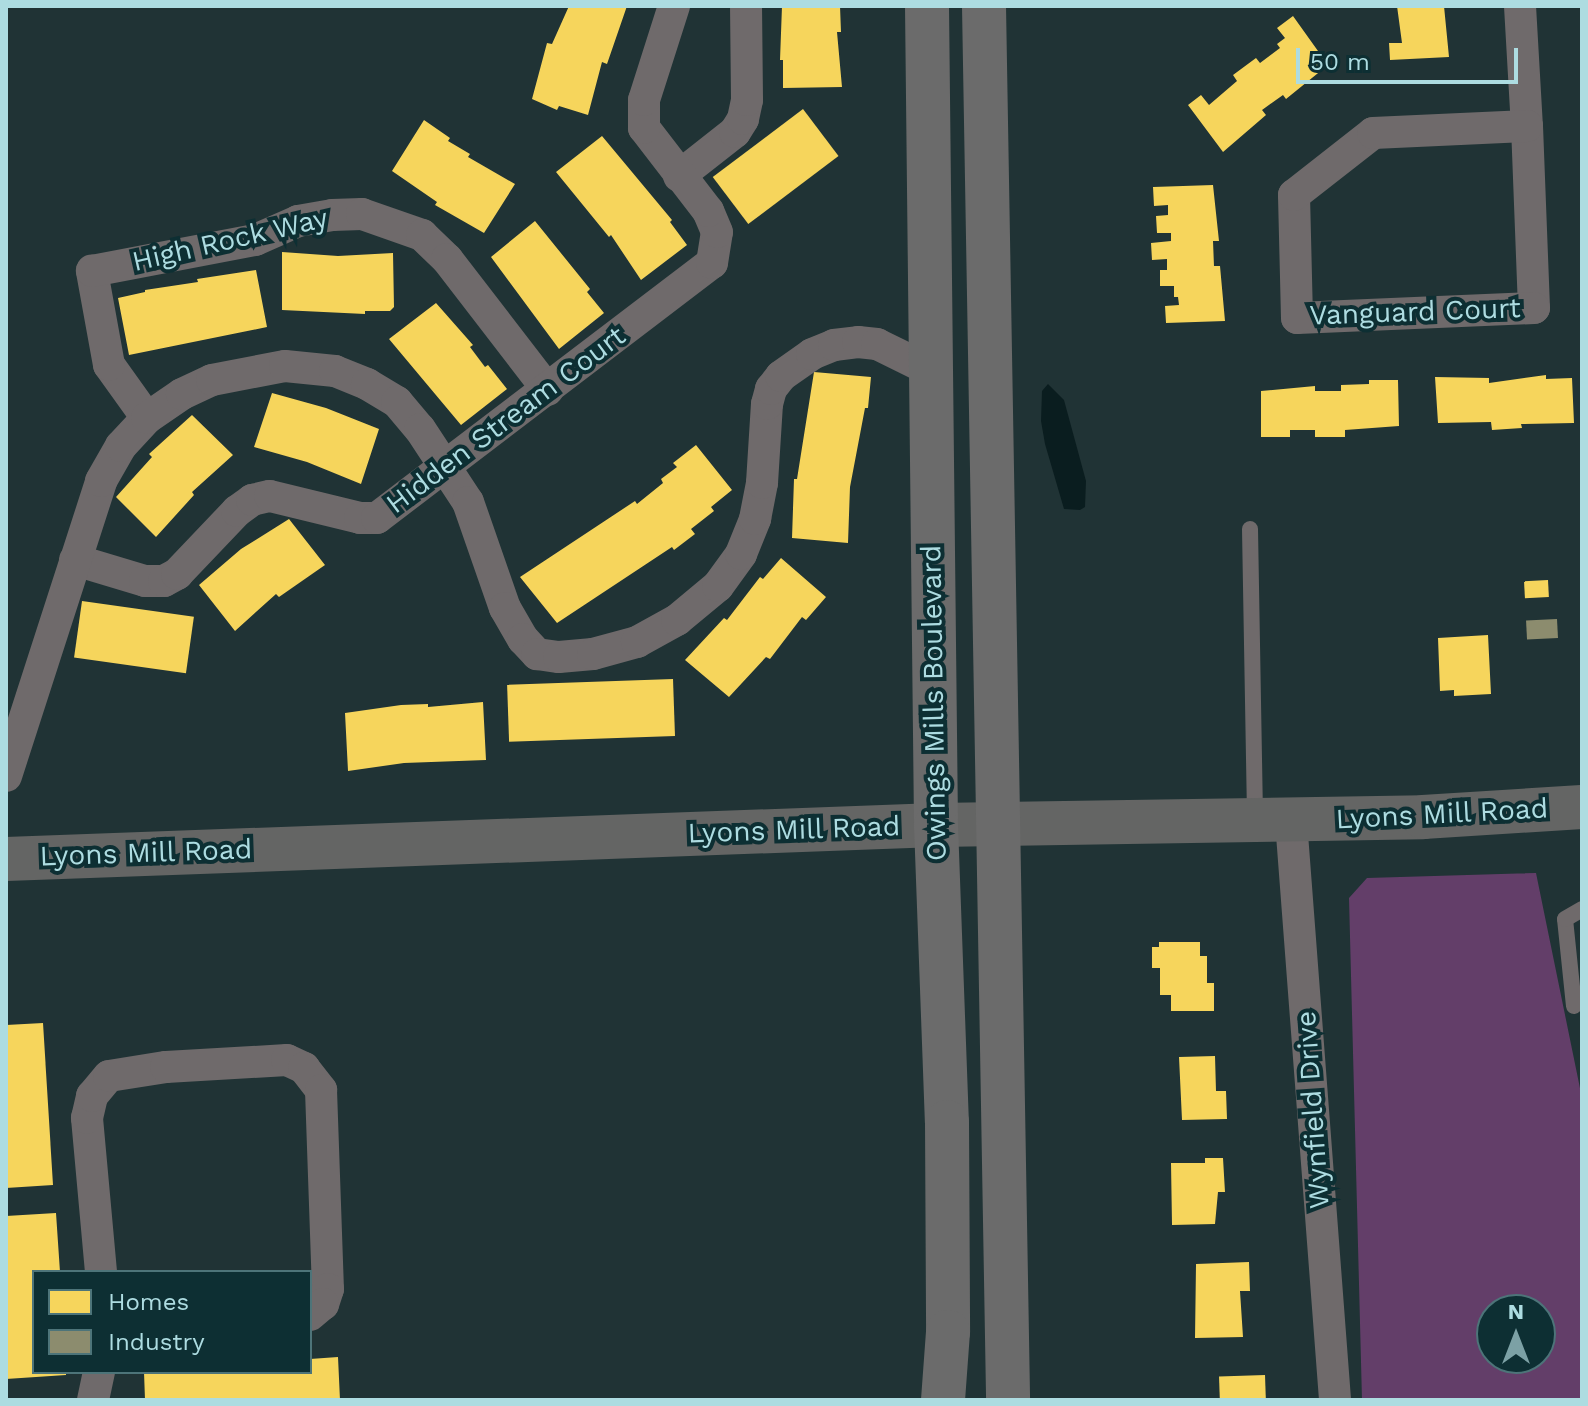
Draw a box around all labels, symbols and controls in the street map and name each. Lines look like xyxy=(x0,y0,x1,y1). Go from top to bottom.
scale bar xyxy=(1300,32,1522,82)
text: 50 m xyxy=(1310,48,1370,76)
street label: High Rock Way xyxy=(128,201,332,279)
street label: Vanguard Court xyxy=(1309,292,1521,332)
street label: Hidden Stream Court xyxy=(380,319,632,521)
street label: Owings Mills Boulevard xyxy=(914,545,954,861)
street label: Lyons Mill Road xyxy=(1335,792,1549,836)
street label: Lyons Mill Road xyxy=(687,809,901,851)
street label: Lyons Mill Road xyxy=(39,832,253,874)
street label: Wynfield Drive xyxy=(1289,1010,1337,1210)
legend xyxy=(32,1270,312,1374)
text: Homes xyxy=(108,1288,189,1316)
north arrow xyxy=(1476,1294,1556,1374)
text: N xyxy=(1508,1299,1524,1324)
text: Industry xyxy=(108,1328,205,1356)

